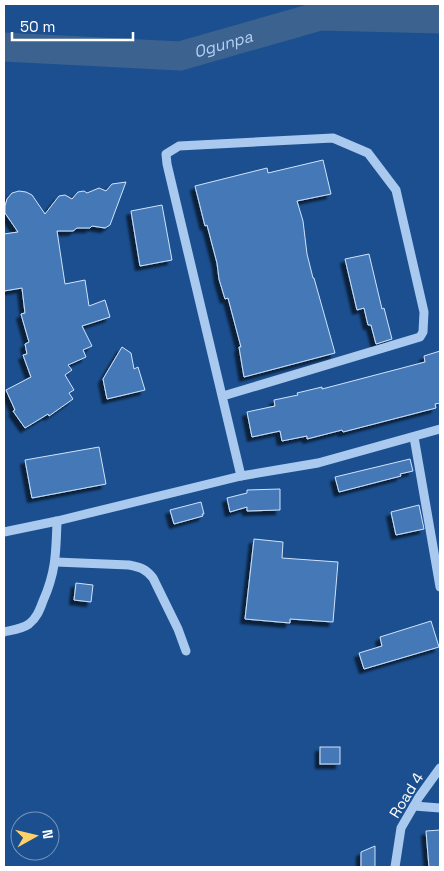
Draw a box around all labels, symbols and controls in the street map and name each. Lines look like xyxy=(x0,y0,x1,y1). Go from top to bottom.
scale bar xyxy=(12,10,134,42)
text: 50 m xyxy=(20,17,55,36)
water label: Ogunpa xyxy=(191,25,256,62)
street label: Road 4 xyxy=(385,769,427,821)
north arrow xyxy=(10,811,60,861)
text: N xyxy=(38,828,57,840)

